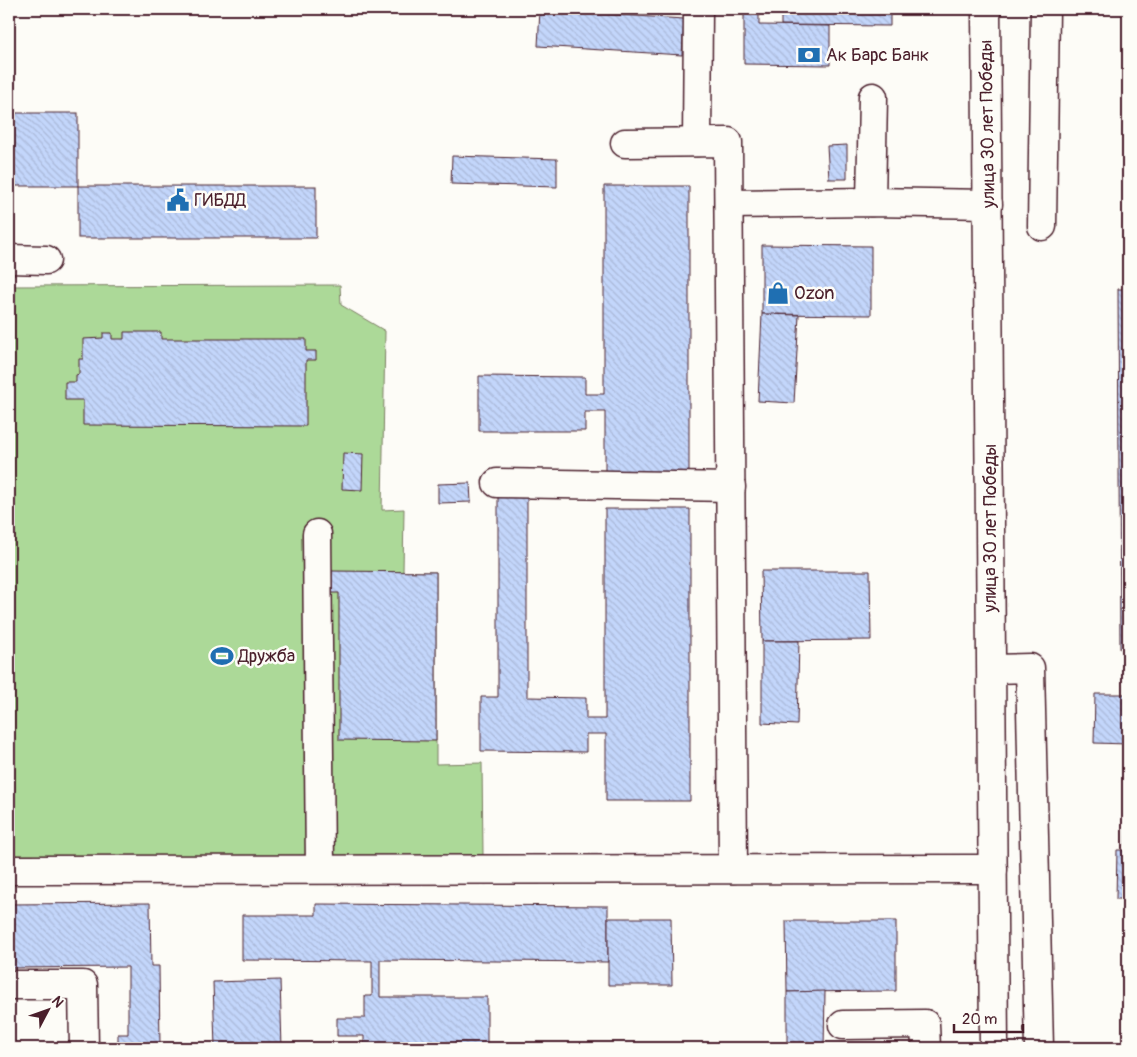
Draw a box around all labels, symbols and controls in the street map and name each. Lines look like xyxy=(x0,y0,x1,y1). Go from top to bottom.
street label: улица 30 лет Победы xyxy=(975,40,1000,209)
bank icon: Ак Барс Банк xyxy=(796,42,822,68)
place label: Ак Барс Банк xyxy=(826,44,929,67)
public building icon: ГИБДД xyxy=(165,187,191,213)
place label: ГИБДД xyxy=(194,189,246,212)
shop icon: Ozon xyxy=(765,280,791,306)
place label: Ozon xyxy=(794,282,834,305)
street label: улица 30 лет Победы xyxy=(979,444,1002,613)
sports icon: Дружба xyxy=(209,643,235,669)
place label: Дружба xyxy=(237,645,295,668)
north arrow xyxy=(22,984,72,1034)
text: N xyxy=(48,993,67,1011)
scale bar xyxy=(954,1002,1023,1034)
text: 20 m xyxy=(962,1010,997,1029)

